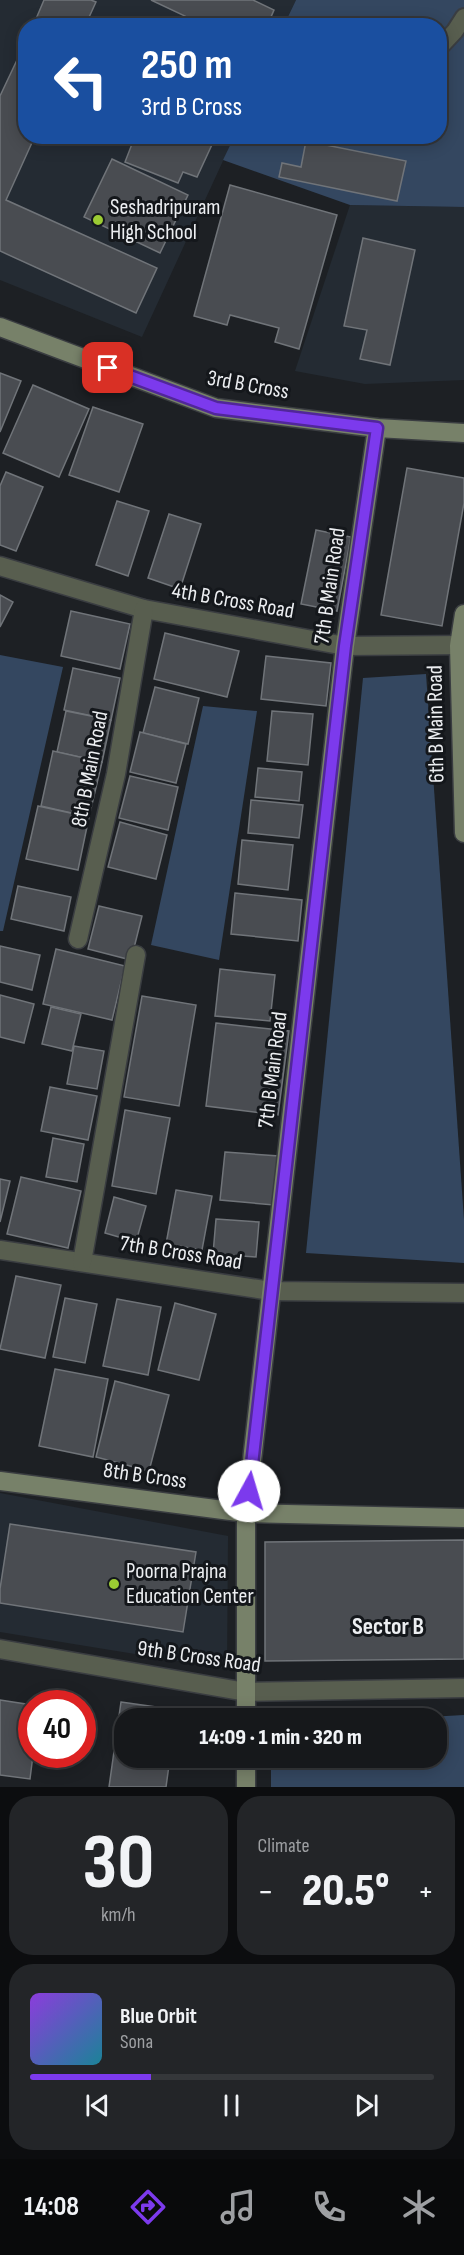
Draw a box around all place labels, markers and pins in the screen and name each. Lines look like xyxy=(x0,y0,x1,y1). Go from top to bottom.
place label: Seshadripuram High School xyxy=(110,194,220,246)
marker: Seshadripuram High School xyxy=(91,213,105,227)
pin xyxy=(82,342,133,393)
place label: Poorna Prajna Education Center xyxy=(126,1558,254,1610)
marker: Poorna Prajna Education Center xyxy=(107,1577,121,1591)

